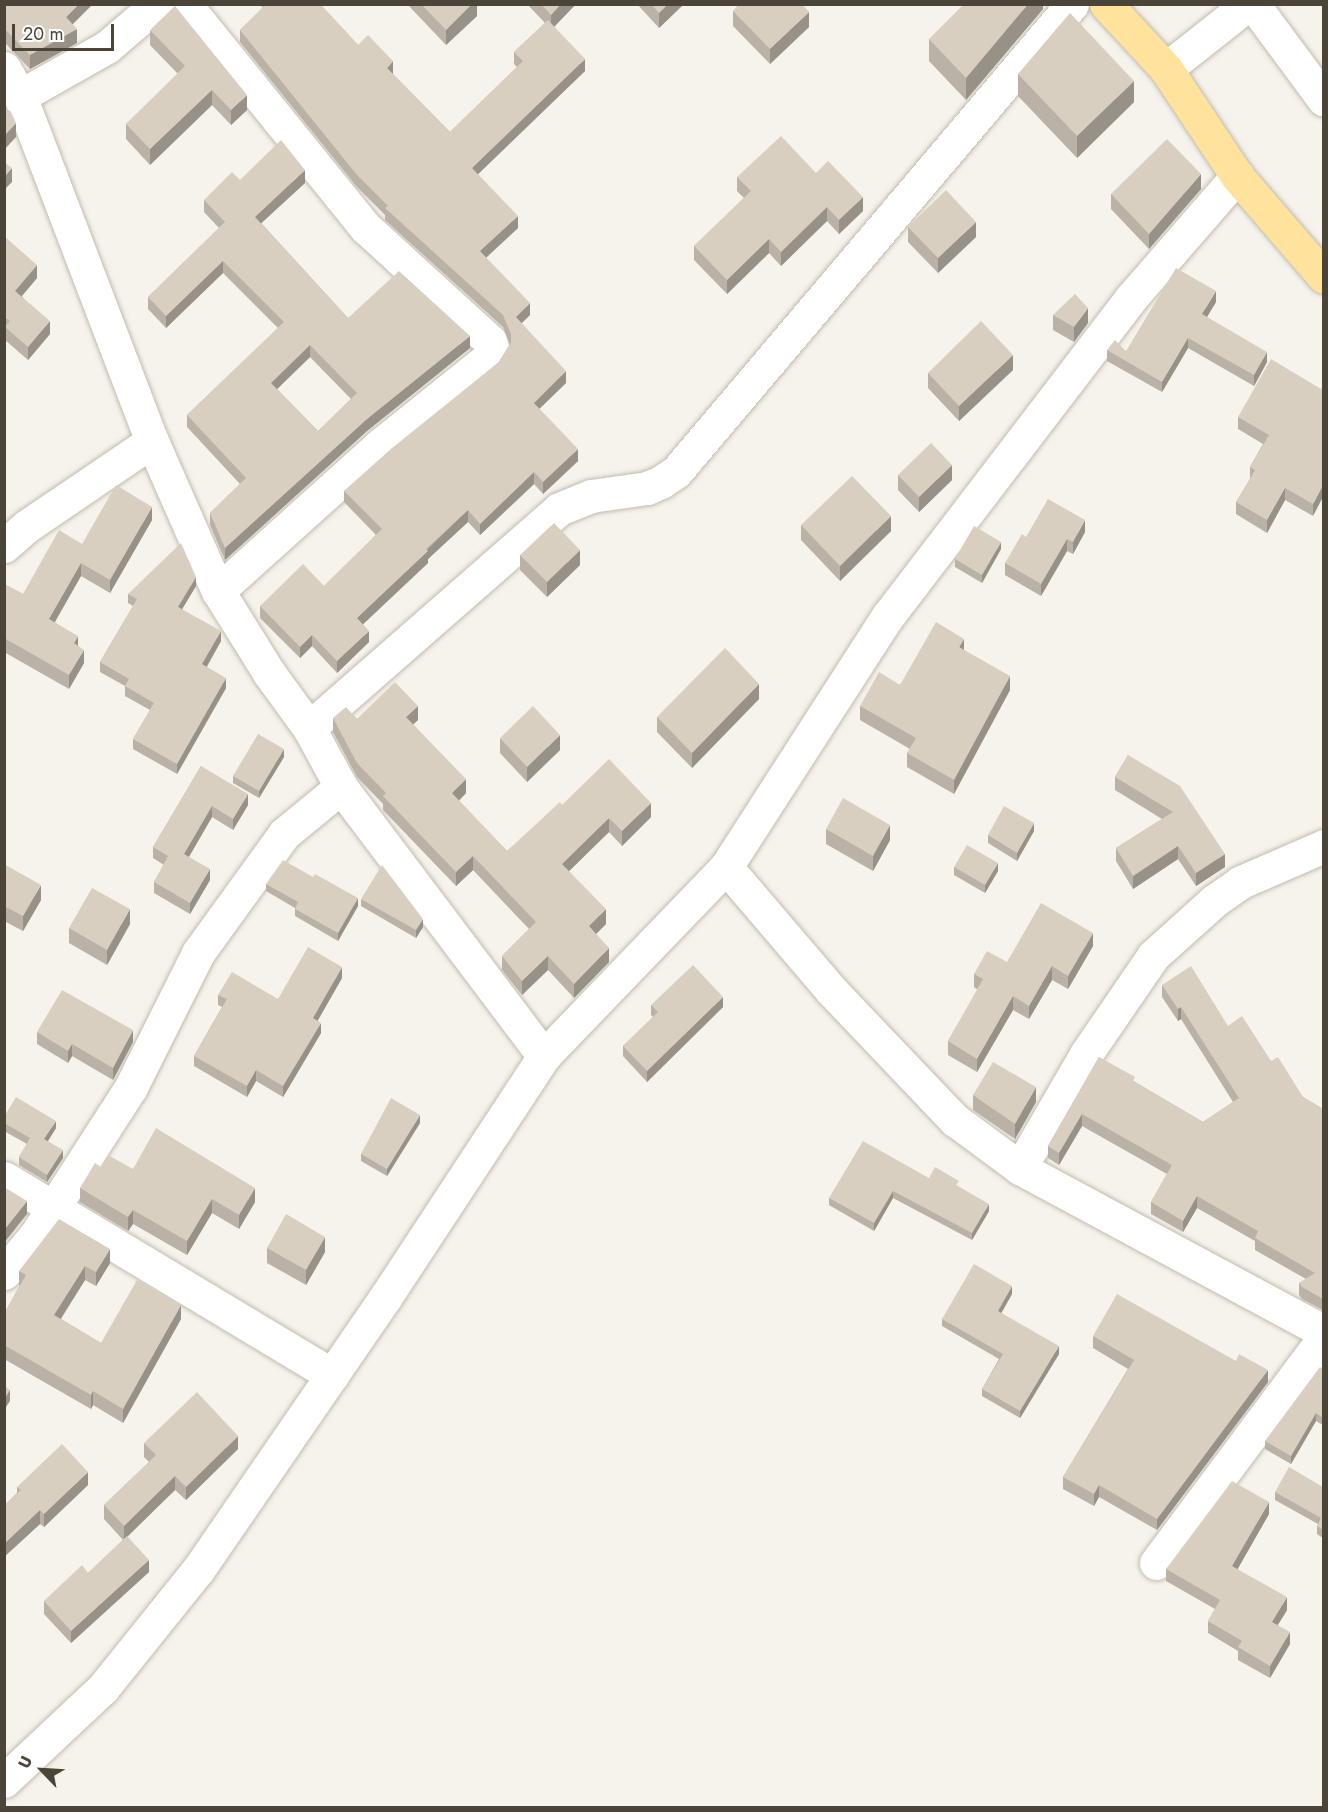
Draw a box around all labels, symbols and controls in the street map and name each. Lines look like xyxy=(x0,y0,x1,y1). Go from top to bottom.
scale bar xyxy=(15,12,117,50)
text: 20 m xyxy=(23,21,63,47)
north arrow xyxy=(12,1740,72,1800)
text: U xyxy=(12,1752,38,1772)

